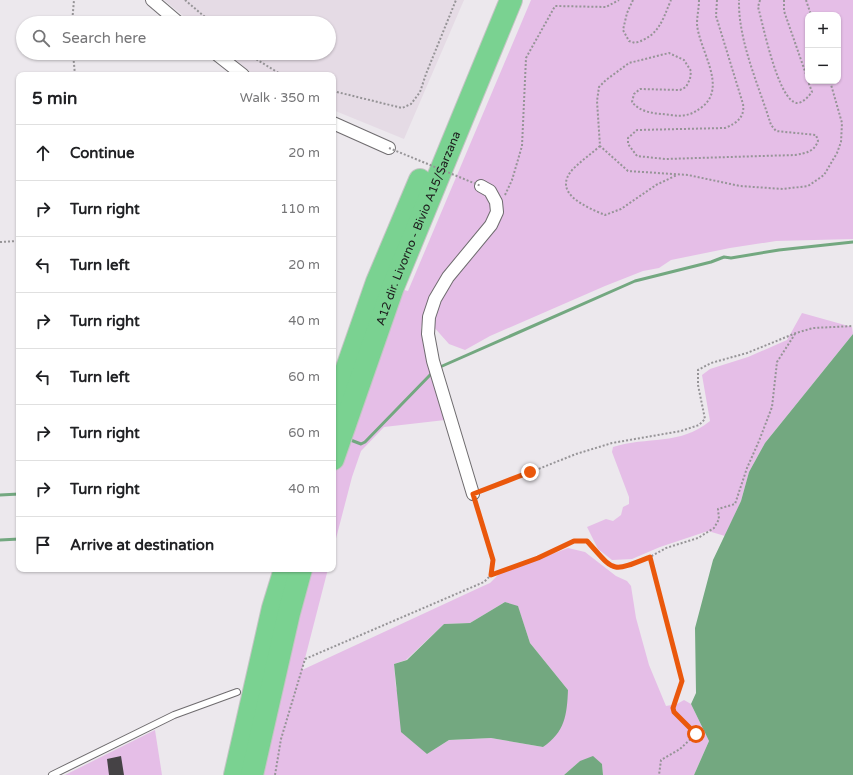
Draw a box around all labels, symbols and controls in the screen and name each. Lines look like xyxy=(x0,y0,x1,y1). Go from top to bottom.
map controls xyxy=(805,12,841,84)
button: + xyxy=(805,12,841,48)
search box xyxy=(16,16,336,60)
icon: search xyxy=(30,27,52,49)
text: Search here xyxy=(62,29,146,47)
button: − xyxy=(805,48,841,84)
text: 5 min xyxy=(32,88,77,109)
text: Walk · 350 m xyxy=(240,90,320,106)
street label: A12 dir. Livorno - Bivio A15/Sarzana xyxy=(373,129,463,327)
icon: ahead xyxy=(32,142,54,164)
text: Continue xyxy=(70,144,134,162)
text: 20 m xyxy=(288,145,320,161)
icon: right xyxy=(32,198,54,220)
text: Turn right xyxy=(70,200,140,218)
text: 110 m xyxy=(280,201,320,217)
icon: left xyxy=(32,254,54,276)
text: Turn left xyxy=(70,256,130,274)
text: 20 m xyxy=(288,257,320,273)
icon: right xyxy=(32,310,54,332)
text: Turn right xyxy=(70,312,140,330)
text: 40 m xyxy=(288,313,320,329)
icon: left xyxy=(32,366,54,388)
text: Turn left xyxy=(70,368,130,386)
text: 60 m xyxy=(288,369,320,385)
icon: right xyxy=(32,422,54,444)
text: Turn right xyxy=(70,424,140,442)
text: 60 m xyxy=(288,425,320,441)
route end xyxy=(521,463,539,481)
icon: right xyxy=(32,478,54,500)
text: Turn right xyxy=(70,480,140,498)
text: 40 m xyxy=(288,481,320,497)
icon: arrive xyxy=(32,534,54,556)
text: Arrive at destination xyxy=(70,536,214,554)
route start xyxy=(687,725,705,743)

